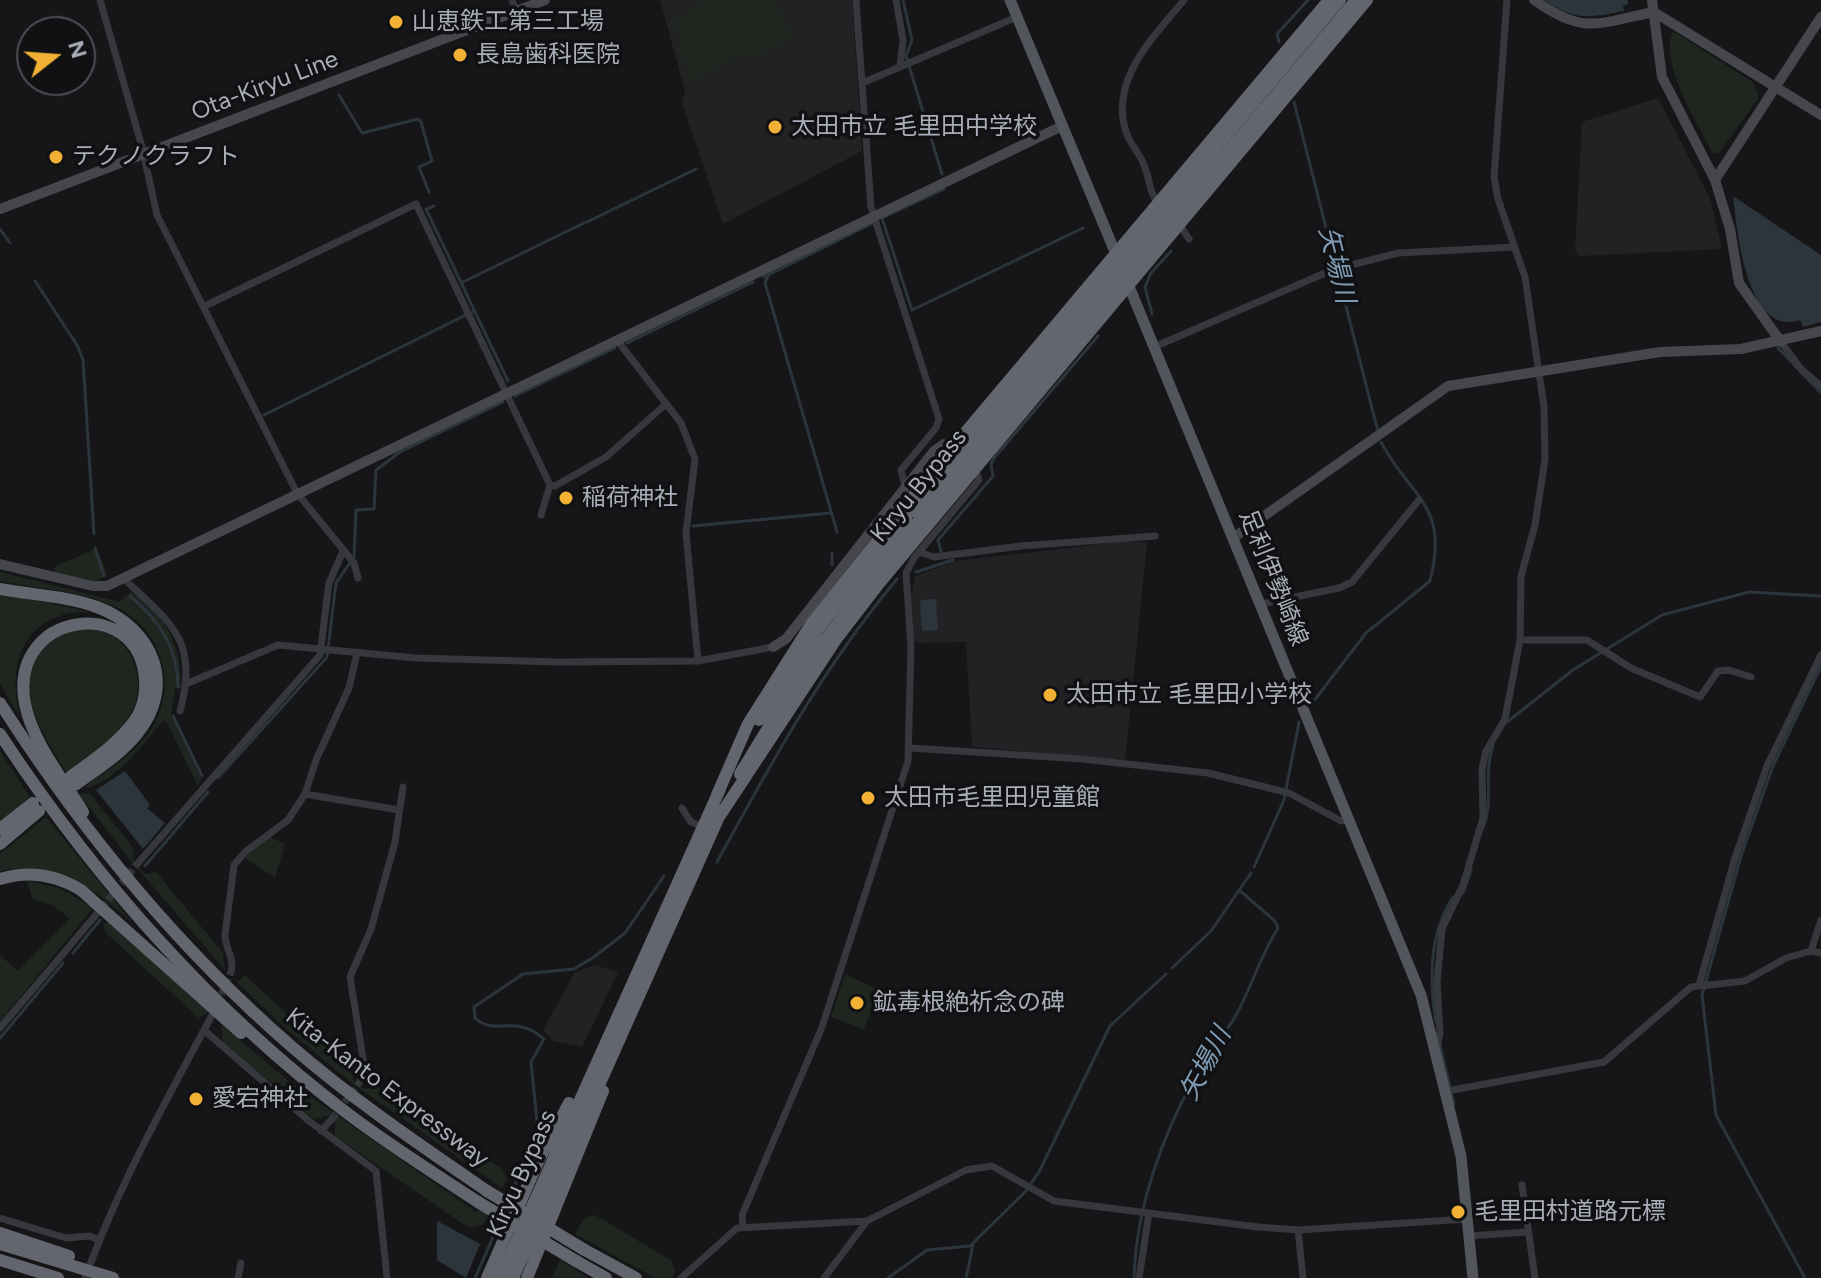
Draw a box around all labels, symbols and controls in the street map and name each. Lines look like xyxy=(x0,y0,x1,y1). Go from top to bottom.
place label: 山恵鉄工第三工場 xyxy=(412,8,604,36)
marker: 山恵鉄工第三工場 xyxy=(387,13,405,31)
north arrow xyxy=(16,16,96,96)
text: N xyxy=(62,37,93,61)
place label: 長島歯科医院 xyxy=(476,41,620,69)
street label: Ota-Kiryu Line xyxy=(188,45,342,127)
marker: 長島歯科医院 xyxy=(451,46,469,64)
place label: 太田市立 毛里田中学校 xyxy=(791,113,1037,141)
marker: 太田市立 毛里田中学校 xyxy=(766,118,784,136)
place label: テクノクラフト xyxy=(72,143,240,171)
marker: テクノクラフト xyxy=(47,148,65,166)
water label: 矢場川 xyxy=(1311,223,1361,307)
street label: Kiryu Bypass xyxy=(865,424,973,548)
place label: 稲荷神社 xyxy=(582,484,678,512)
marker: 稲荷神社 xyxy=(557,489,575,507)
street label: 足利伊勢崎線 xyxy=(1233,506,1313,650)
place label: 太田市立 毛里田小学校 xyxy=(1066,681,1312,709)
marker: 太田市立 毛里田小学校 xyxy=(1041,686,1059,704)
place label: 太田市毛里田児童館 xyxy=(884,784,1100,812)
marker: 太田市毛里田児童館 xyxy=(859,789,877,807)
place label: 鉱毒根絶祈念の碑 xyxy=(873,989,1065,1017)
marker: 鉱毒根絶祈念の碑 xyxy=(848,994,866,1012)
street label: Kita-Kanto Expressway xyxy=(280,1002,494,1174)
water label: 矢場川 xyxy=(1174,1022,1238,1106)
place label: 愛宕神社 xyxy=(212,1085,308,1113)
marker: 愛宕神社 xyxy=(187,1090,205,1108)
street label: Kiryu Bypass xyxy=(481,1106,563,1242)
place label: 毛里田村道路元標 xyxy=(1474,1198,1666,1226)
marker: 毛里田村道路元標 xyxy=(1449,1203,1467,1221)

